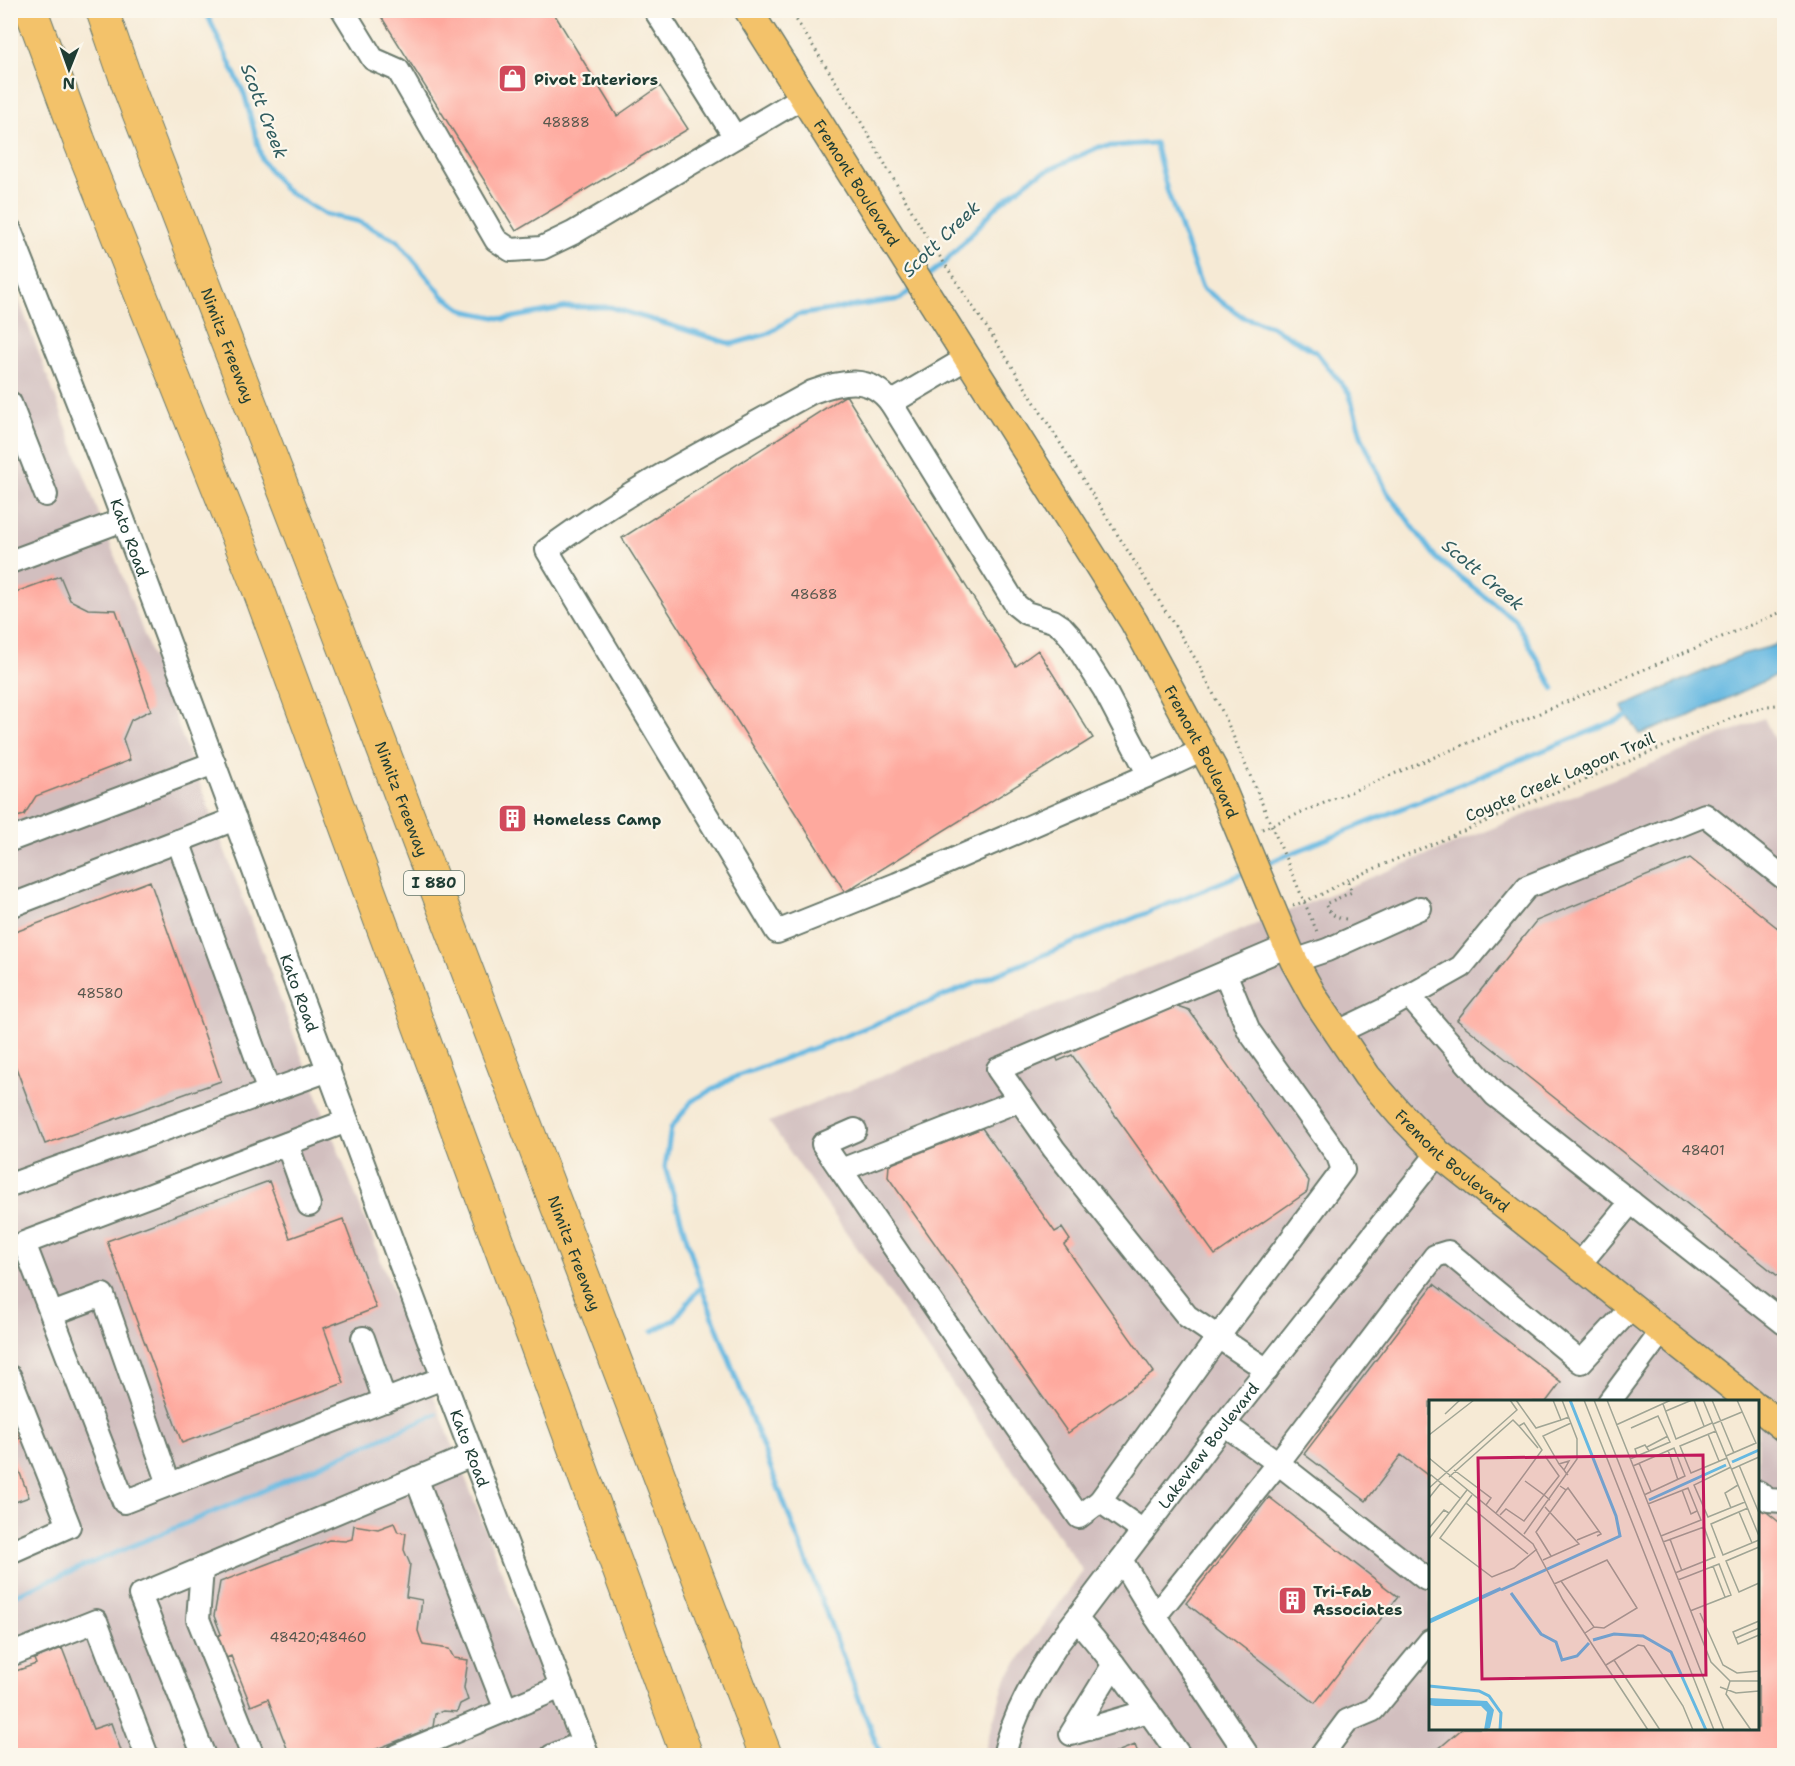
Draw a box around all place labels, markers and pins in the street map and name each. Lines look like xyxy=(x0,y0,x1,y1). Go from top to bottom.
shop icon: Pivot Interiors xyxy=(497,63,529,95)
place label: Pivot Interiors xyxy=(534,69,658,90)
building icon: Homeless Camp xyxy=(496,803,528,835)
place label: Homeless Camp xyxy=(533,809,662,830)
place label: Tri-Fab Associates xyxy=(1313,1581,1403,1620)
building icon: Tri-Fab Associates xyxy=(1276,1584,1308,1616)

